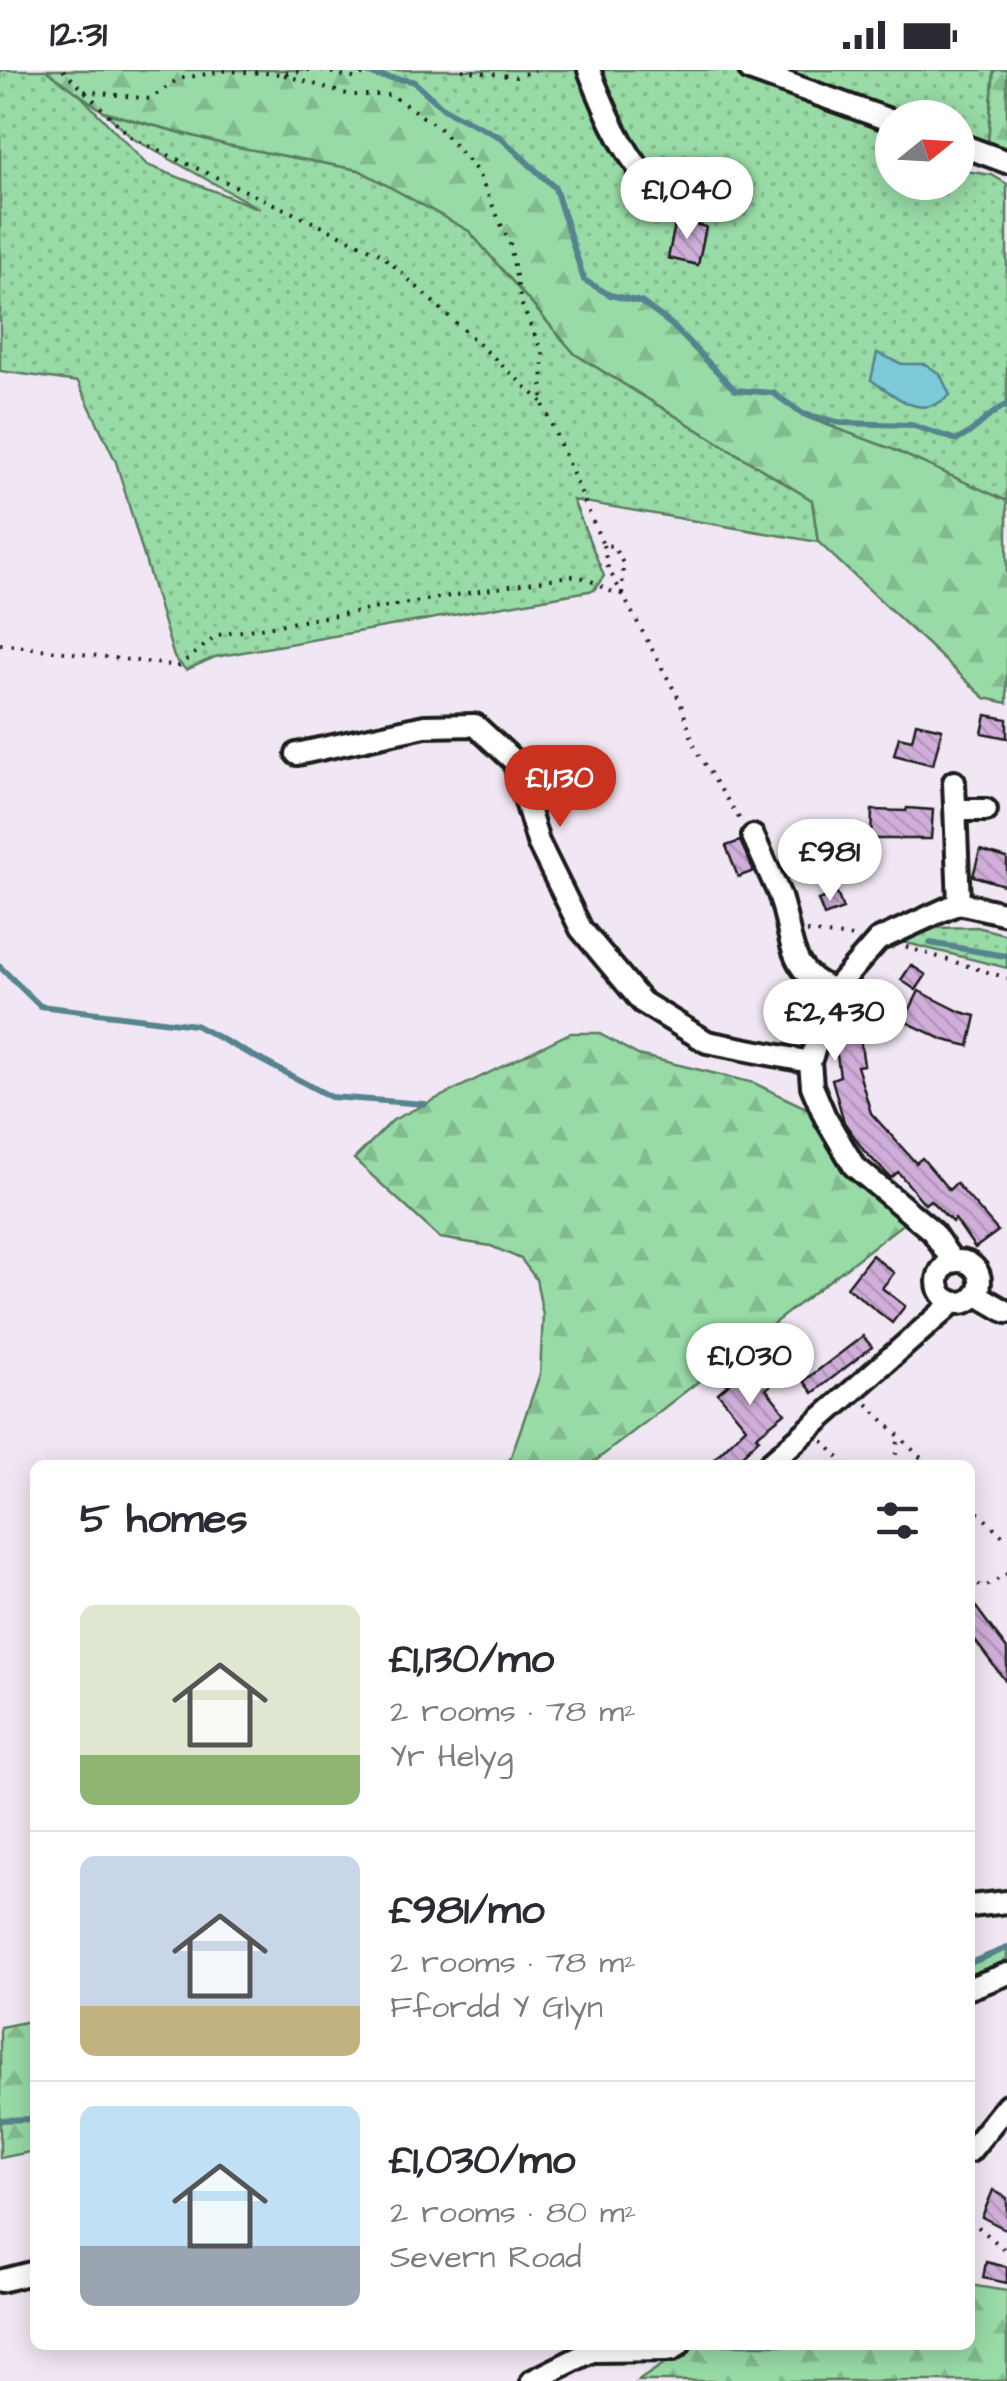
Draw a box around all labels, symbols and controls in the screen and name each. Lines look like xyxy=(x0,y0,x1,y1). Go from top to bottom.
text: 12:31 xyxy=(50,9,107,61)
north arrow xyxy=(875,100,975,200)
map controls xyxy=(875,100,975,200)
pin: £1,040 xyxy=(606,157,768,242)
text: £1,040 xyxy=(642,167,732,212)
pin: £1,130 xyxy=(479,745,641,830)
text: £1,130 xyxy=(526,755,594,800)
pin: £981 xyxy=(771,819,889,904)
text: £981 xyxy=(800,829,860,874)
pin: £2,430 xyxy=(754,979,916,1064)
text: £2,430 xyxy=(785,989,885,1034)
pin: £1,030 xyxy=(669,1323,831,1408)
text: £1,030 xyxy=(708,1333,792,1378)
text: 5 homes xyxy=(80,1491,247,1549)
icon: filters xyxy=(870,1493,925,1548)
text: £1,130/mo xyxy=(390,1631,554,1689)
icon: home xyxy=(160,1645,280,1765)
text: 2 rooms · 78 m² xyxy=(390,1689,636,1734)
text: Yr Helyg xyxy=(390,1734,513,1779)
text: £981/mo xyxy=(390,1882,545,1940)
icon: home xyxy=(160,1896,280,2016)
text: 2 rooms · 78 m² xyxy=(390,1940,636,1985)
text: Ffordd Y Glyn xyxy=(390,1985,603,2030)
text: £1,030/mo xyxy=(390,2132,575,2190)
icon: home xyxy=(160,2146,280,2266)
text: 2 rooms · 80 m² xyxy=(390,2190,637,2235)
text: Severn Road xyxy=(390,2235,582,2280)

